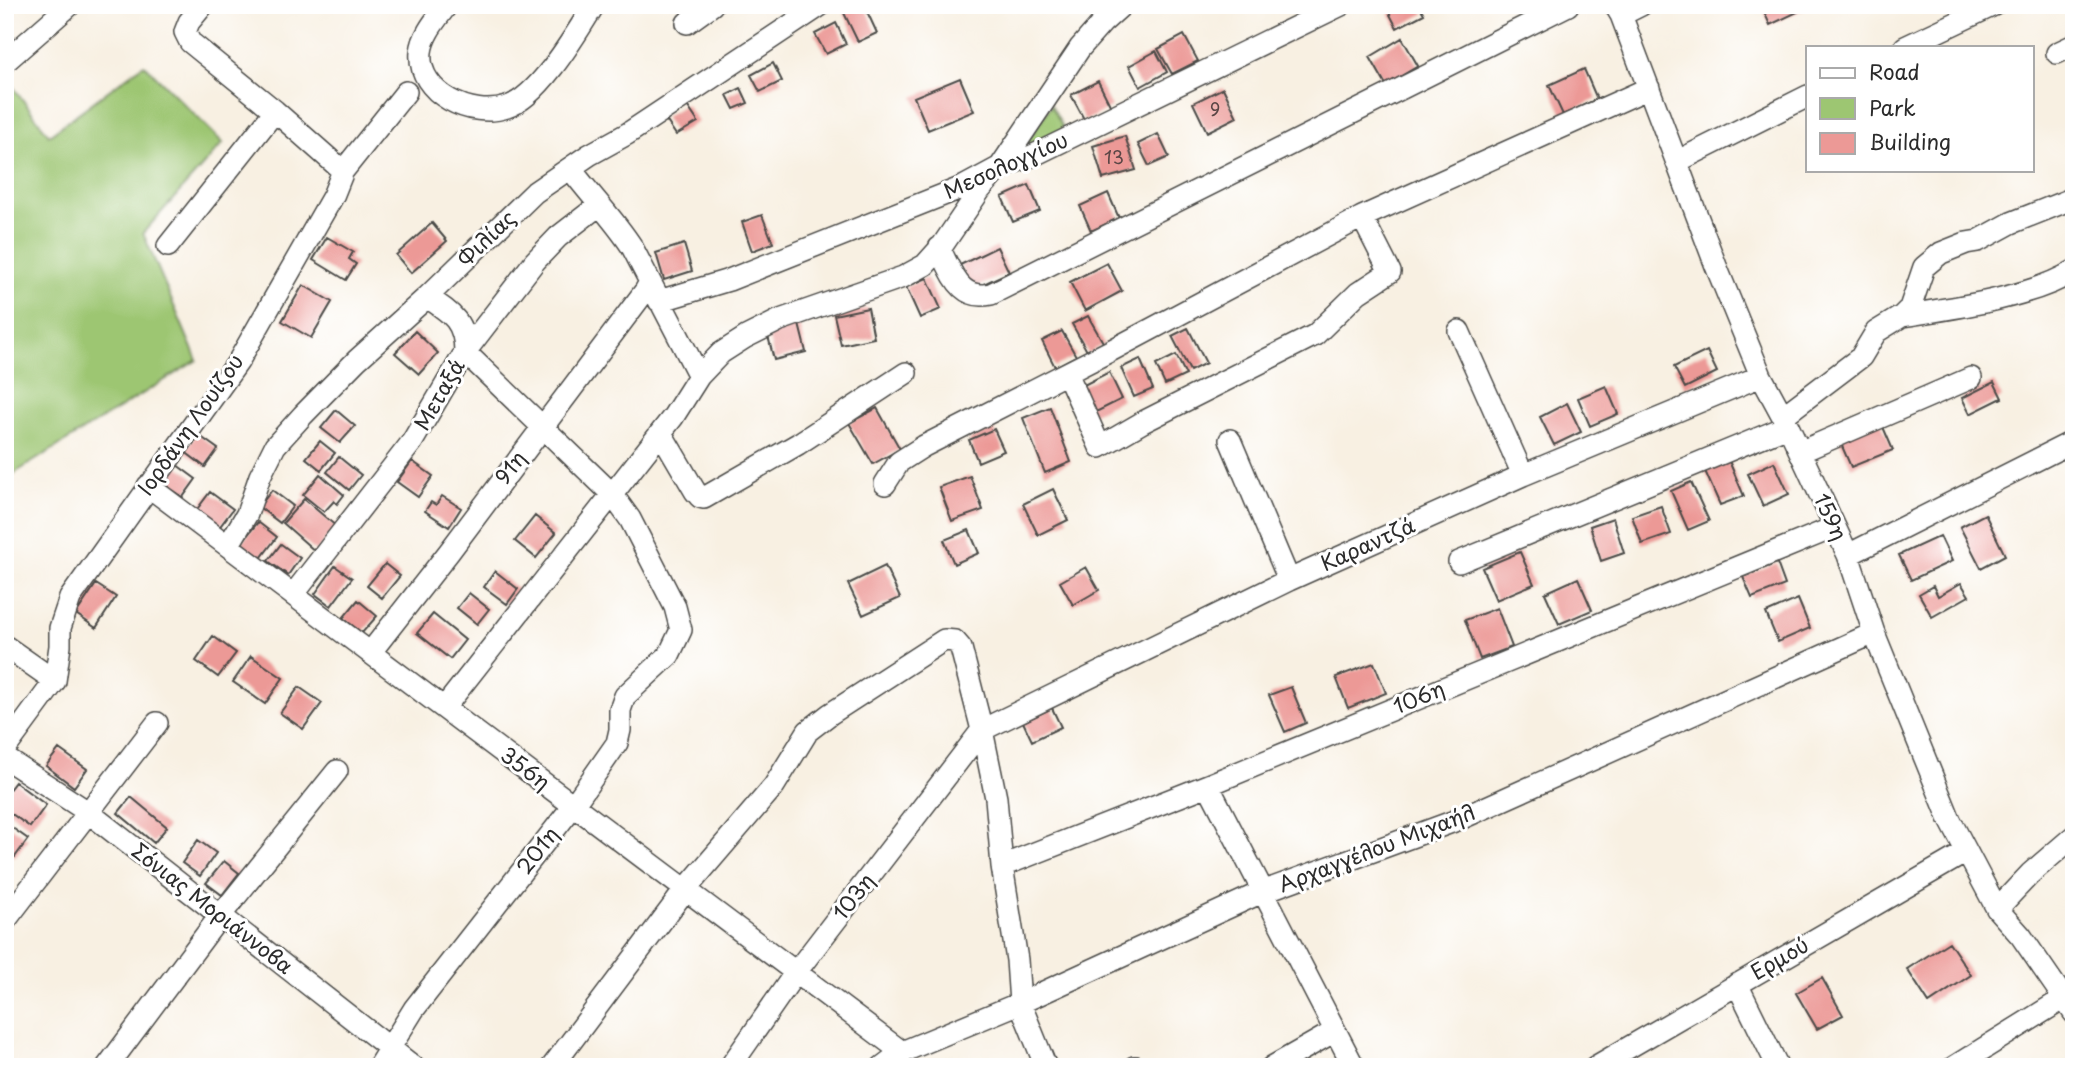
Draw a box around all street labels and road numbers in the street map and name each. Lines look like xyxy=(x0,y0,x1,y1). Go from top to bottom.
street label: Μεσολογγίου xyxy=(938,122,1073,206)
street label: Φιλίας xyxy=(449,202,522,273)
street label: Ιορδάνη Λουίζου xyxy=(129,346,250,501)
street label: Μεταξά xyxy=(405,352,472,436)
street label: 91η xyxy=(486,443,533,490)
street label: 159η xyxy=(1807,487,1857,545)
street label: Καραντζά xyxy=(1315,508,1420,578)
street label: 106η xyxy=(1388,671,1449,721)
street label: 356η xyxy=(495,738,558,797)
street label: Αρχαγγέλου Μιχαήλ xyxy=(1273,795,1479,899)
street label: 201η xyxy=(508,819,565,880)
street label: Σόνιας Μοριάννοβα xyxy=(126,834,301,981)
street label: 103η xyxy=(824,865,881,926)
street label: Ερμού xyxy=(1744,928,1814,987)

